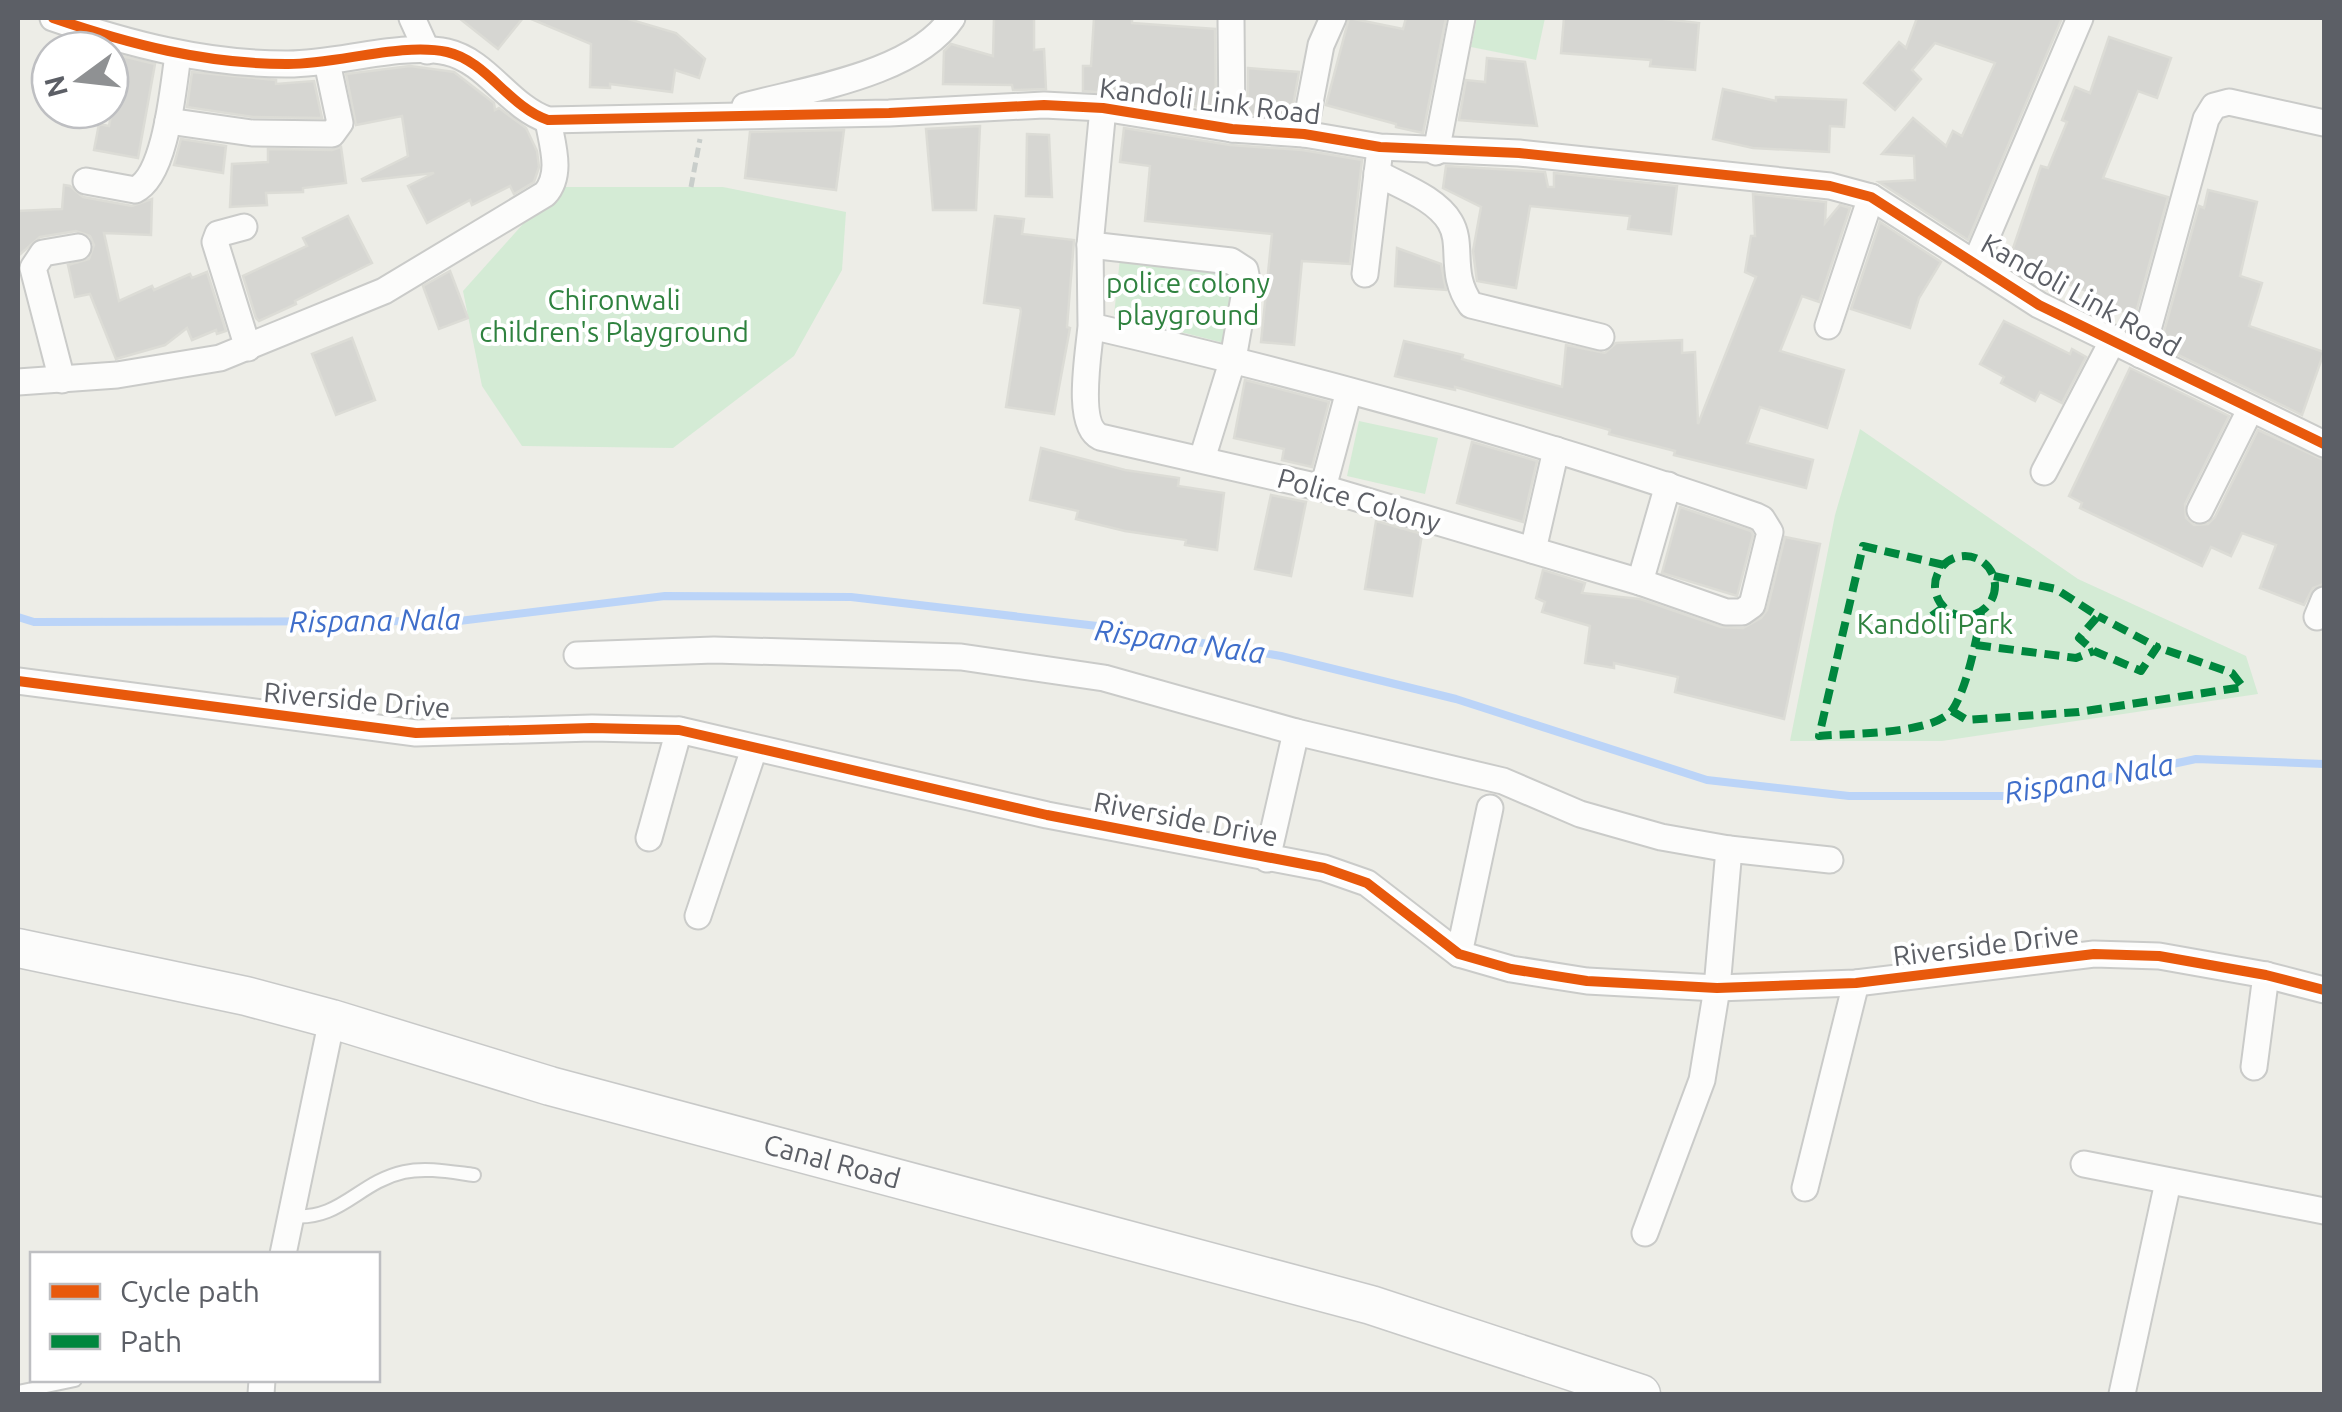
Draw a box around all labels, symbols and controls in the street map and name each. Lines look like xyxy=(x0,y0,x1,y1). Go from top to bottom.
north arrow xyxy=(30,30,130,130)
text: N xyxy=(38,72,73,101)
street label: Kandoli Link Road xyxy=(1098,72,1323,129)
street label: Kandoli Link Road xyxy=(1976,227,2186,362)
park label: police colony playground xyxy=(1106,267,1270,330)
park label: Chironwali children's Playground xyxy=(479,284,749,347)
street label: Police Colony xyxy=(1274,461,1444,538)
water label: Rispana Nala xyxy=(289,602,461,638)
park label: Kandoli Park xyxy=(1857,608,2013,639)
water label: Rispana Nala xyxy=(1093,612,1268,670)
street label: Riverside Drive xyxy=(262,676,452,723)
water label: Rispana Nala xyxy=(2001,746,2176,810)
street label: Riverside Drive xyxy=(1091,785,1281,852)
street label: Riverside Drive xyxy=(1891,918,2081,971)
street label: Canal Road xyxy=(760,1128,904,1194)
legend xyxy=(30,1252,380,1382)
text: Cycle path xyxy=(120,1274,260,1308)
text: Path xyxy=(120,1324,182,1358)

